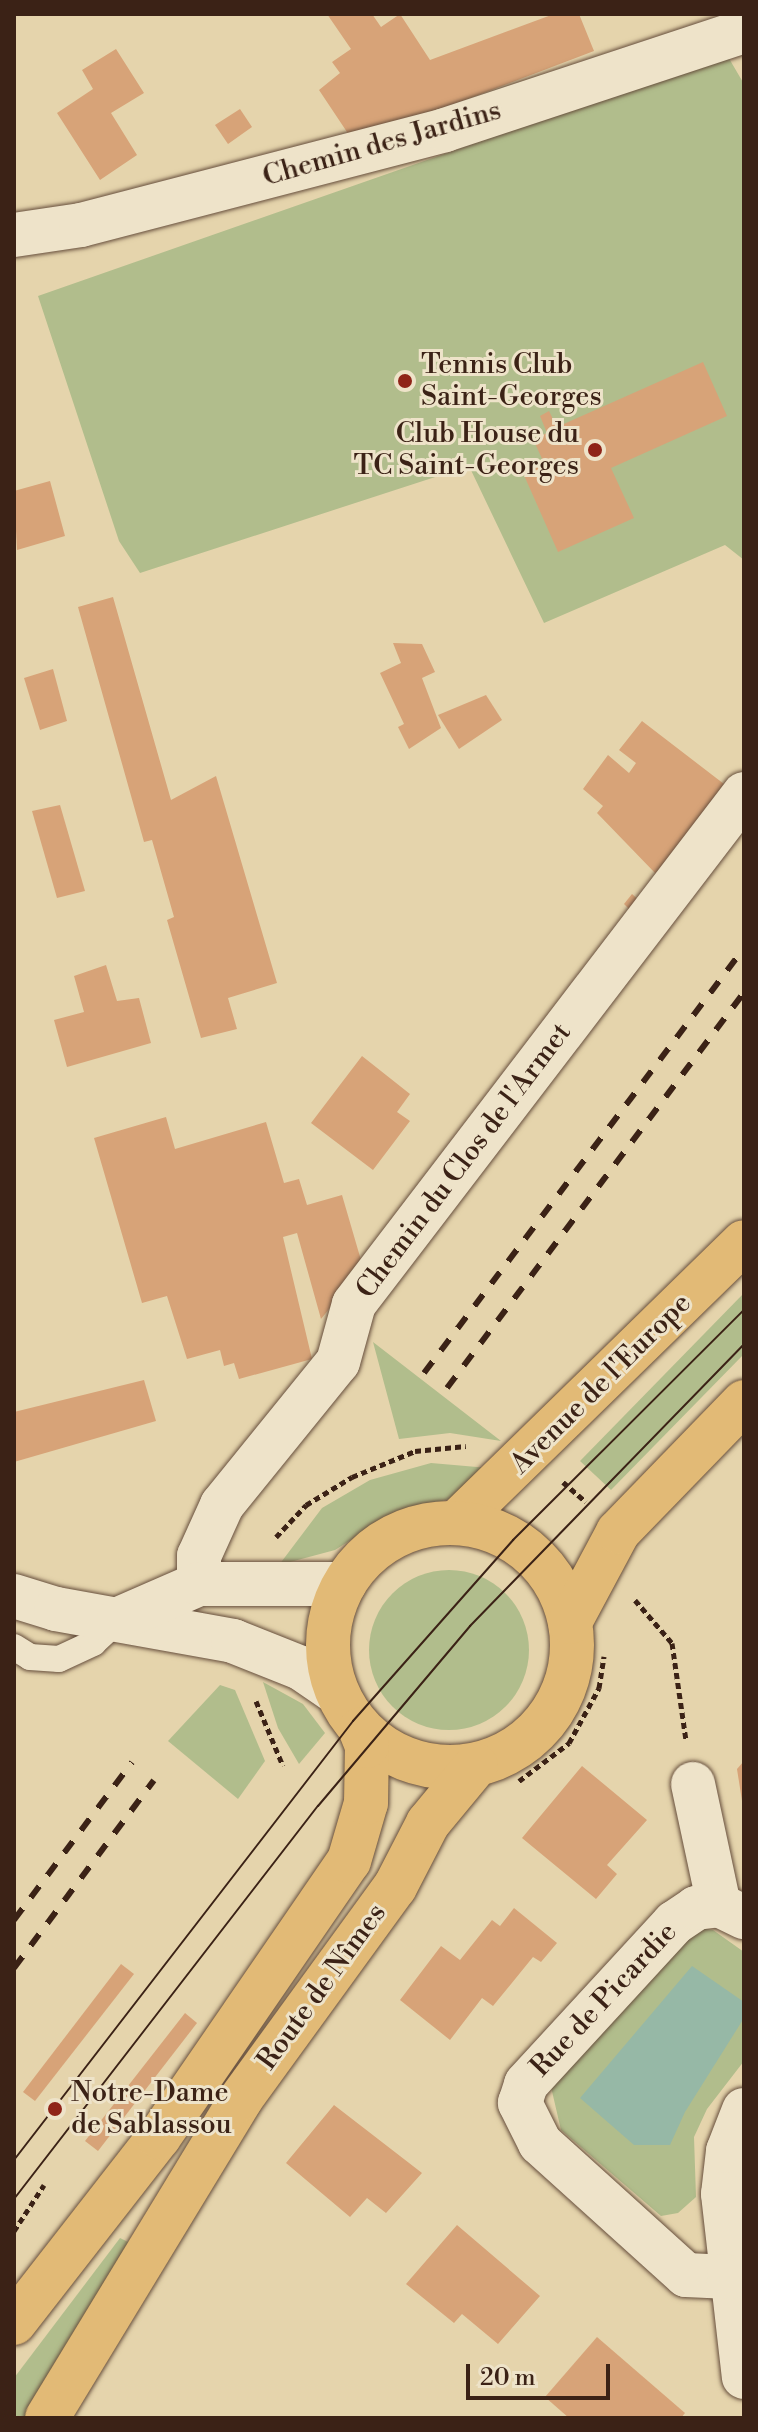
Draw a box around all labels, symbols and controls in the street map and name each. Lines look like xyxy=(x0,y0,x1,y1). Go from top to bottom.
street label: Chemin des Jardins xyxy=(259,94,505,194)
place label: Tennis Club Saint-Georges xyxy=(421,348,602,414)
marker: Tennis Club Saint-Georges xyxy=(396,372,414,390)
place label: Club House du TC Saint-Georges xyxy=(354,417,579,483)
marker: Club House du TC Saint-Georges xyxy=(586,441,604,459)
street label: Chemin du Clos de l'Armet xyxy=(349,1017,579,1305)
street label: Avenue de l'Europe xyxy=(504,1287,698,1481)
street label: Route de Nîmes xyxy=(250,1897,394,2077)
street label: Rue de Picardie xyxy=(524,1916,684,2084)
place label: Notre-Dame de Sablassou xyxy=(71,2076,232,2142)
marker: Notre-Dame de Sablassou xyxy=(46,2100,64,2118)
scale bar xyxy=(470,2348,614,2398)
text: 20 m xyxy=(480,2363,536,2393)

